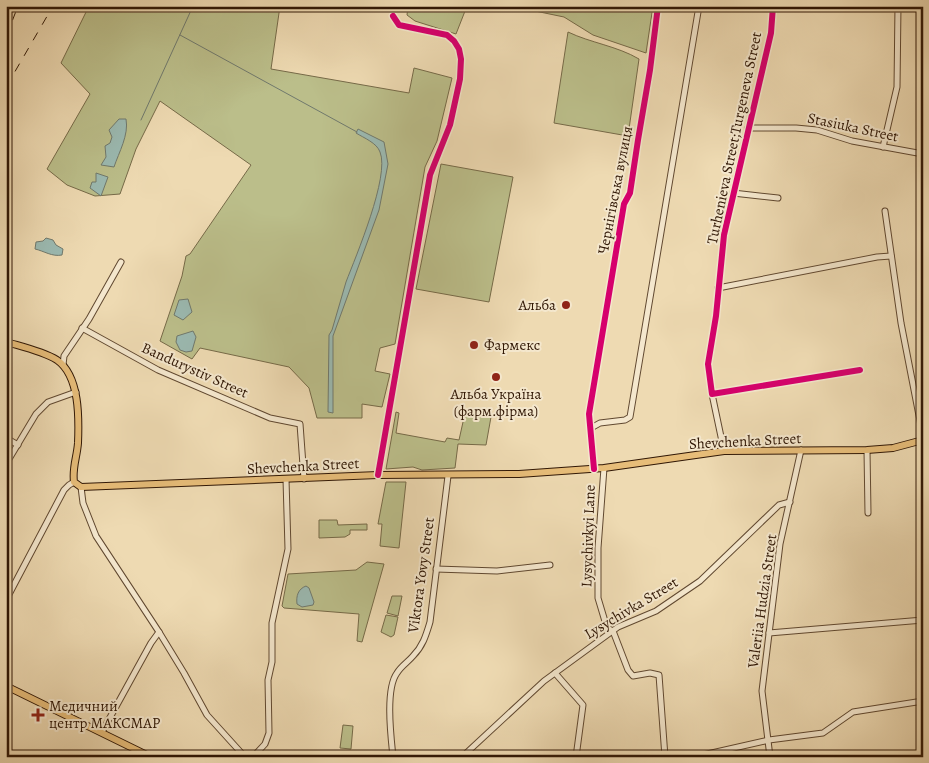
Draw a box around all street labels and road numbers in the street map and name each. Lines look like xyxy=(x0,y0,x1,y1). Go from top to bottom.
street label: Turhenieva Street;Turgeneva Street xyxy=(702,30,766,246)
street label: Stasiuka Street xyxy=(806,108,900,146)
street label: Чернігівська вулиця xyxy=(593,124,637,256)
street label: Bandurystiv Street xyxy=(139,338,252,402)
street label: Shevchenka Street xyxy=(688,428,802,454)
street label: Shevchenka Street xyxy=(246,453,360,479)
street label: Lysychivkyi Lane xyxy=(576,484,600,588)
street label: Viktora Yovy Street xyxy=(403,516,439,635)
street label: Valeriia Hudzia Street xyxy=(743,533,781,670)
street label: Lysychivka Street xyxy=(580,572,682,644)

